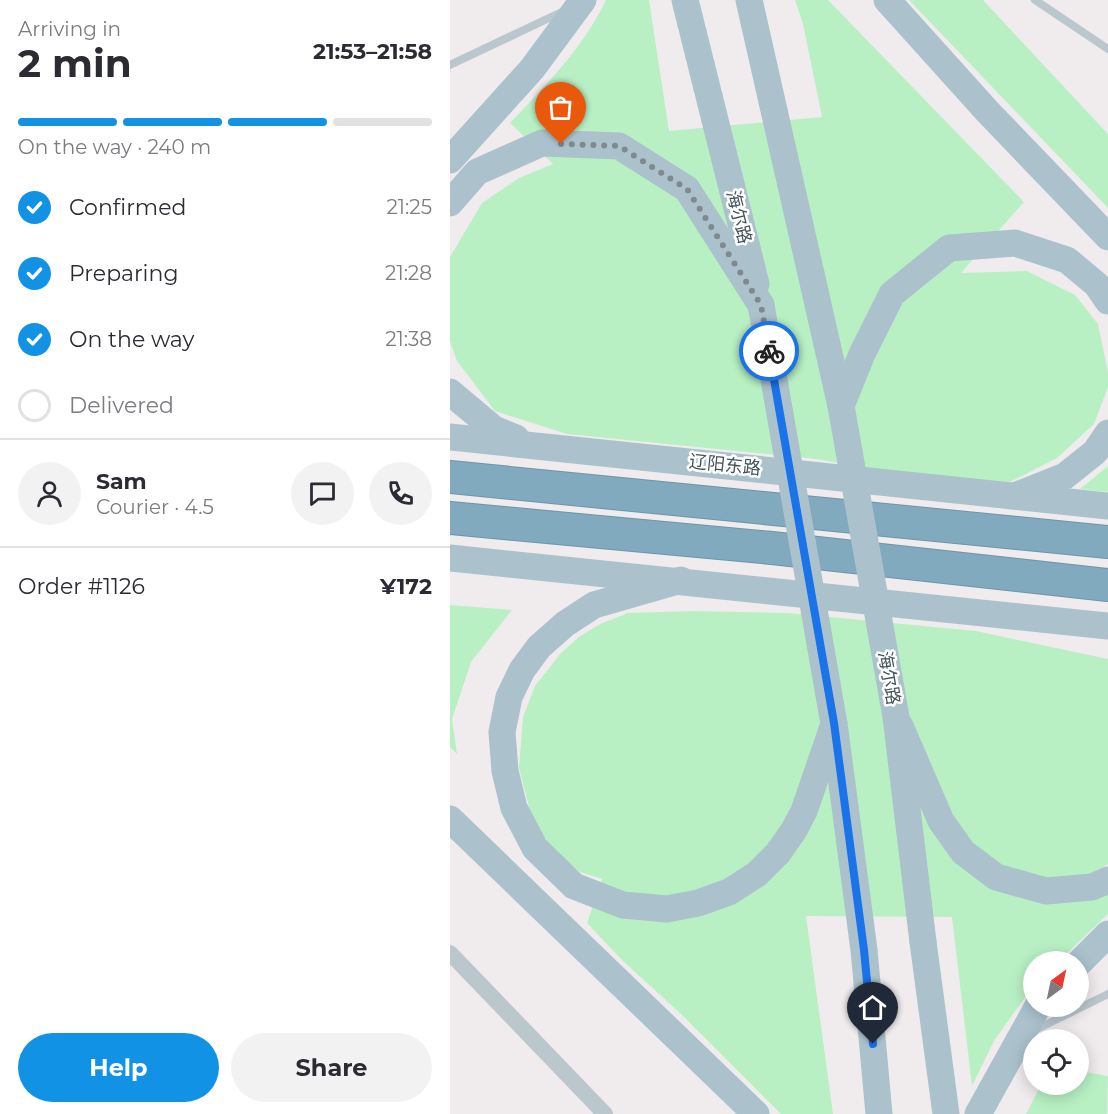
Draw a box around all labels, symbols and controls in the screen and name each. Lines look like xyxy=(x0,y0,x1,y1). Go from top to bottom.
text: Arriving in xyxy=(18,17,121,41)
text: 21:53–21:58 xyxy=(313,38,432,65)
text: 2 min xyxy=(18,39,132,87)
pin xyxy=(535,82,586,144)
icon: bag xyxy=(544,91,577,124)
text: On the way · 240 m xyxy=(18,135,211,159)
street label: 海尔路 xyxy=(722,188,756,246)
icon: check xyxy=(18,191,51,224)
text: Confirmed xyxy=(69,194,186,221)
text: 21:25 xyxy=(387,195,432,219)
icon: check xyxy=(18,257,51,290)
text: Preparing xyxy=(69,260,178,287)
text: 21:28 xyxy=(385,261,432,285)
courier xyxy=(739,321,799,381)
icon: check xyxy=(18,323,51,356)
text: On the way xyxy=(69,326,194,353)
text: 21:38 xyxy=(385,327,432,351)
icon: bike xyxy=(753,335,786,368)
text: Delivered xyxy=(69,392,174,419)
street label: 辽阳东路 xyxy=(688,450,762,480)
button: person xyxy=(18,462,81,525)
button: chat xyxy=(291,462,354,525)
button: phone xyxy=(369,462,432,525)
text: Sam xyxy=(96,468,147,495)
text: Courier · 4.5 xyxy=(96,495,214,519)
text: Order #1126 xyxy=(18,573,145,600)
text: ¥172 xyxy=(380,573,432,600)
street label: 海尔路 xyxy=(873,650,905,706)
north arrow xyxy=(1023,951,1089,1017)
map controls xyxy=(1023,951,1089,1095)
pin xyxy=(847,982,898,1044)
icon: home xyxy=(856,991,889,1024)
button: locate xyxy=(1023,1029,1089,1095)
button: Help xyxy=(18,1033,219,1102)
button: Share xyxy=(231,1033,432,1102)

